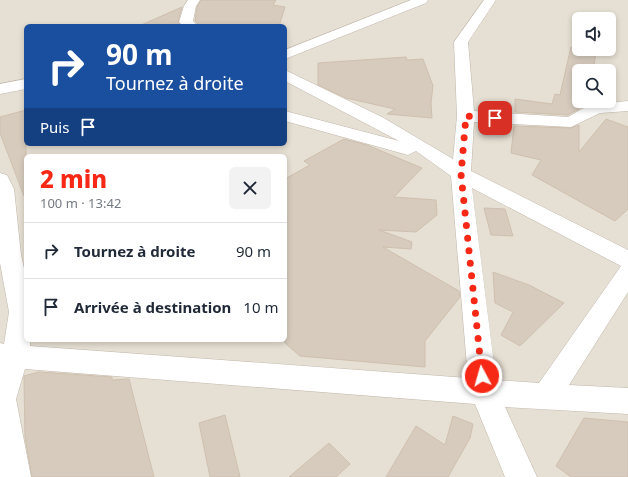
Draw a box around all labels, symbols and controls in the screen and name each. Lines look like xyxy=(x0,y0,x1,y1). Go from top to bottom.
map controls xyxy=(572,12,616,108)
button: sound xyxy=(572,12,616,56)
text: 90 m xyxy=(106,35,173,73)
icon: right xyxy=(40,40,92,92)
button: search xyxy=(572,64,616,108)
text: Tournez à droite xyxy=(106,71,244,95)
pin xyxy=(478,101,512,135)
icon: arrive xyxy=(484,107,506,129)
icon: arrive xyxy=(77,116,99,138)
text: Puis xyxy=(40,117,69,137)
text: 2 min xyxy=(40,162,107,195)
button: close xyxy=(229,167,271,209)
text: 100 m · 13:42 xyxy=(40,194,121,212)
icon: right xyxy=(40,240,62,262)
text: Tournez à droite xyxy=(74,241,195,261)
text: 90 m xyxy=(236,241,271,261)
icon: arrive xyxy=(40,296,62,318)
text: Arrivée à destination xyxy=(74,297,231,317)
text: 10 m xyxy=(243,297,278,317)
position arrow xyxy=(461,355,503,397)

